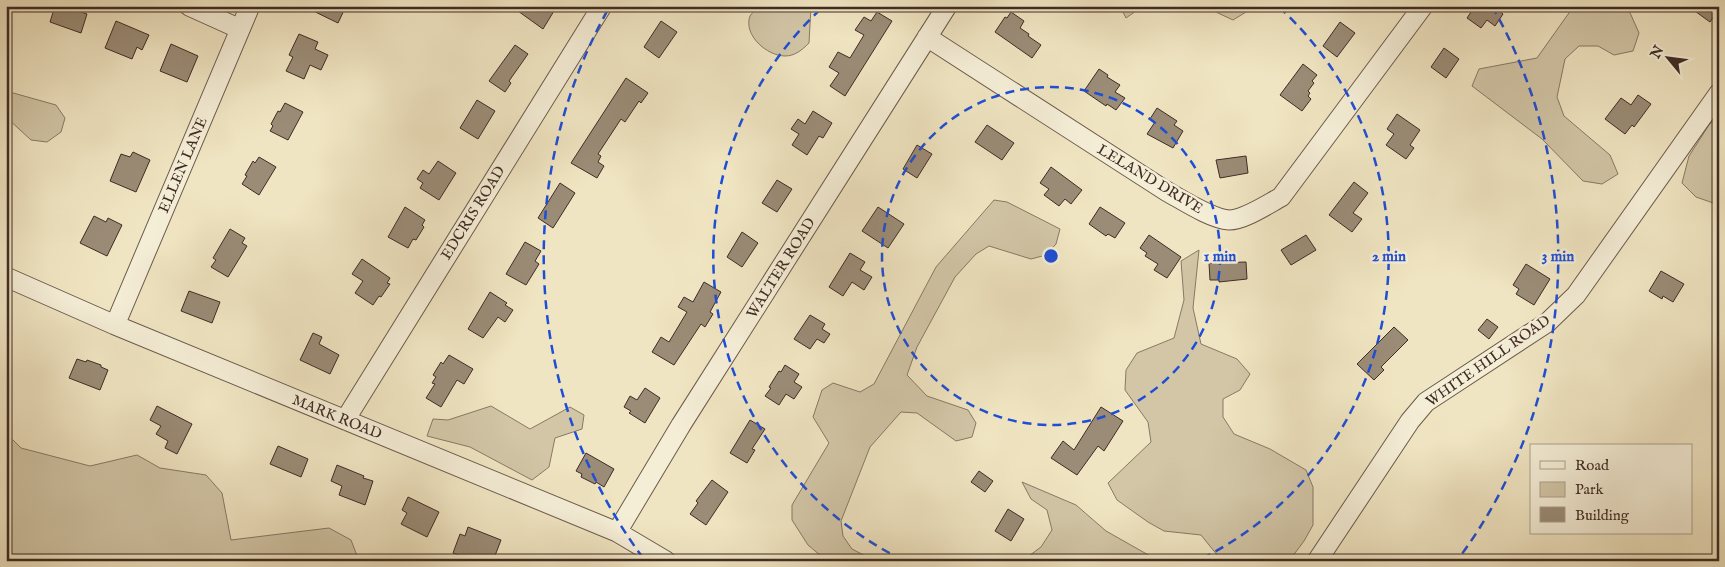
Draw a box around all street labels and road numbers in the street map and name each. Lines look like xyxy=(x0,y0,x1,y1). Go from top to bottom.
street label: ELLEN LANE xyxy=(154,114,212,216)
street label: LELAND DRIVE xyxy=(1094,140,1206,218)
street label: EDCRIS ROAD xyxy=(437,162,509,264)
street label: WALTER ROAD xyxy=(742,214,820,322)
street label: WHITE HILL ROAD xyxy=(1422,311,1554,411)
street label: MARK ROAD xyxy=(289,390,385,444)

